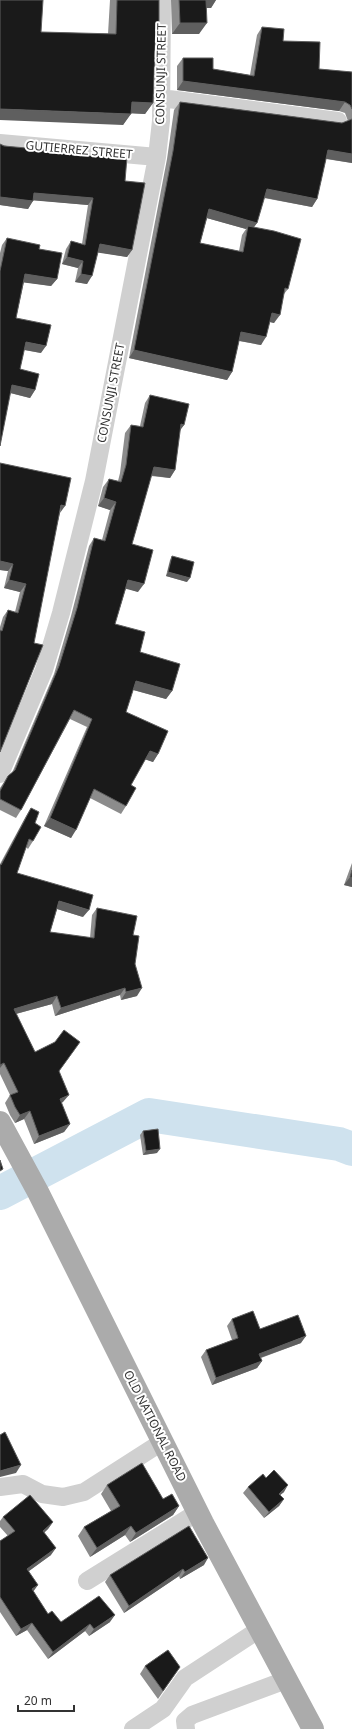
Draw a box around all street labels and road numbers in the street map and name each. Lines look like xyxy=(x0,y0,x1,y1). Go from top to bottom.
street label: CONSUNJI STREET xyxy=(151,23,170,125)
street label: GUTIERREZ STREET xyxy=(25,136,134,163)
street label: CONSUNJI STREET xyxy=(92,341,129,444)
street label: OLD NATIONAL ROAD xyxy=(120,1367,191,1485)

